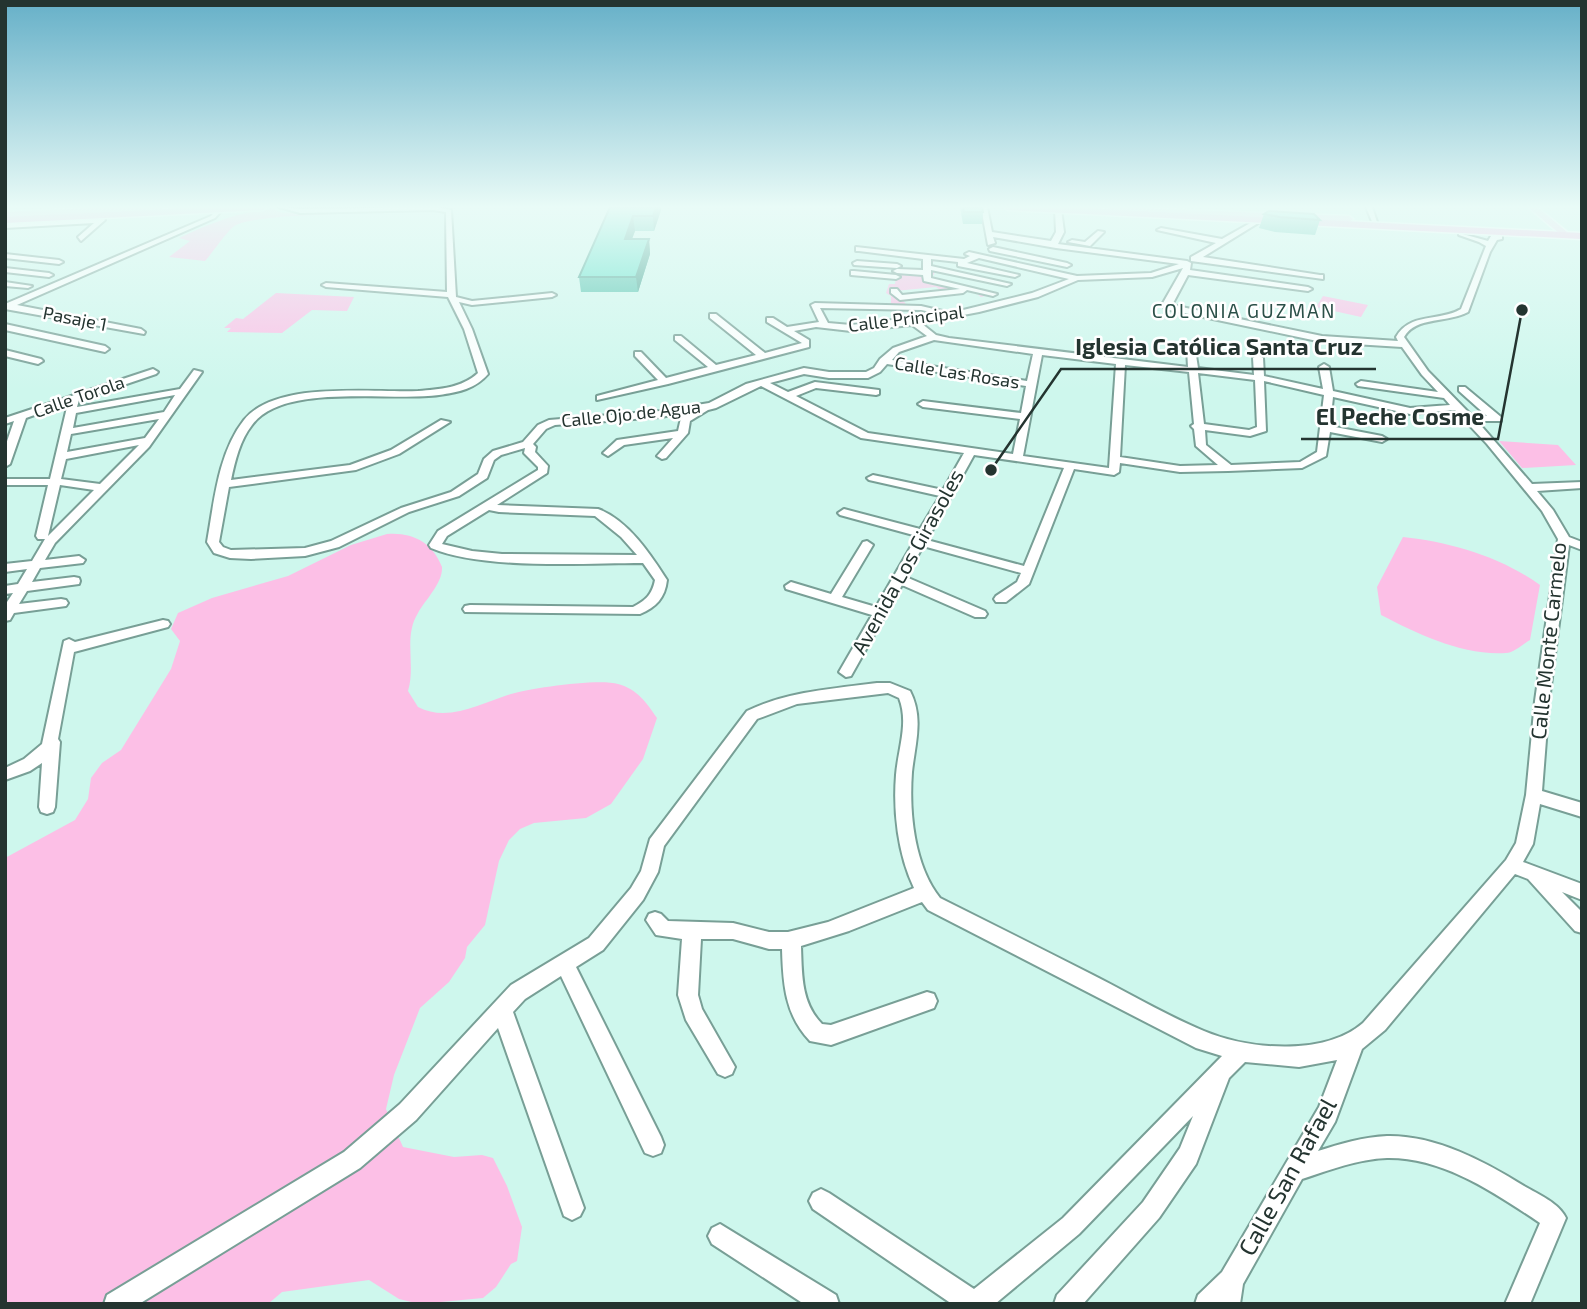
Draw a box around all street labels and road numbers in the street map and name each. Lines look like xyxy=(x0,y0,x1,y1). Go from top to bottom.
street label: Calle Principal xyxy=(847,300,966,336)
street label: Pasaje 1 xyxy=(41,301,109,335)
street label: Calle Las Rosas xyxy=(893,351,1021,393)
street label: Calle Torola xyxy=(30,370,127,422)
street label: Calle Ojo de Agua xyxy=(560,395,702,431)
street label: Avenida Los Girasoles xyxy=(845,464,968,658)
street label: Calle Monte Carmelo xyxy=(1525,541,1570,741)
street label: Calle San Rafael xyxy=(1231,1092,1342,1260)

